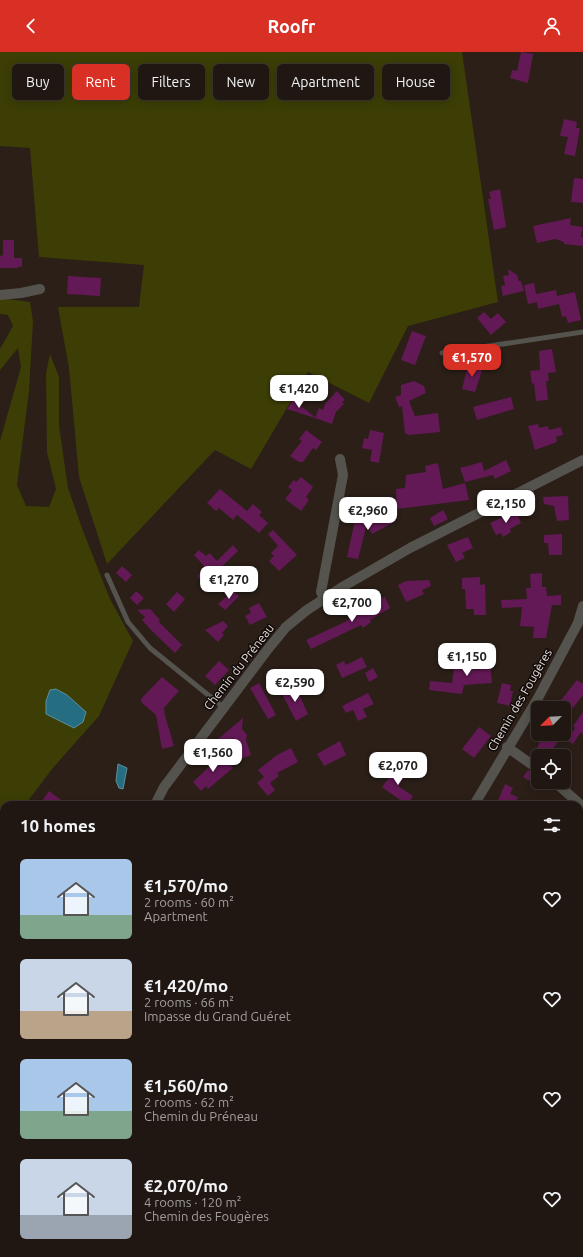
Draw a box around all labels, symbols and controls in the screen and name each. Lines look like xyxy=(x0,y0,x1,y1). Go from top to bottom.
icon: back xyxy=(20,15,42,37)
icon: person xyxy=(541,15,563,37)
text: Roofr xyxy=(268,16,315,36)
chip: Buy xyxy=(12,64,64,100)
chip: Rent xyxy=(72,64,130,100)
chip: Filters xyxy=(138,64,205,100)
chip: New xyxy=(213,64,269,100)
chip: Apartment xyxy=(277,64,374,100)
chip: House xyxy=(382,64,450,100)
pin: €1,570 xyxy=(439,344,505,378)
text: €1,570 xyxy=(452,350,492,364)
pin: €1,420 xyxy=(266,375,332,409)
text: €1,420 xyxy=(279,381,319,395)
pin: €2,150 xyxy=(473,490,539,524)
text: €2,150 xyxy=(486,496,526,510)
pin: €2,960 xyxy=(335,497,401,531)
text: €2,960 xyxy=(348,503,388,517)
pin: €1,270 xyxy=(196,566,262,600)
text: €1,270 xyxy=(209,572,249,586)
pin: €2,700 xyxy=(319,589,385,623)
text: €2,700 xyxy=(332,595,372,609)
street label: Chemin du Préneau xyxy=(201,621,276,712)
pin: €1,150 xyxy=(434,643,500,677)
street label: Chemin des Fougères xyxy=(485,647,554,753)
text: €1,150 xyxy=(447,649,487,663)
pin: €2,590 xyxy=(262,669,328,703)
text: €2,590 xyxy=(275,675,315,689)
north arrow xyxy=(531,701,571,741)
map controls xyxy=(531,701,571,789)
pin: €1,560 xyxy=(180,739,246,773)
text: €1,560 xyxy=(193,745,233,759)
button: locate xyxy=(531,749,571,789)
pin: €2,070 xyxy=(365,752,431,786)
text: €2,070 xyxy=(378,758,418,772)
icon: filters xyxy=(541,814,563,836)
text: 10 homes xyxy=(20,816,96,835)
icon: home xyxy=(52,875,100,923)
text: €1,570/mo xyxy=(144,876,228,895)
icon: heart xyxy=(541,888,563,910)
text: 2 rooms · 60 m² xyxy=(144,895,234,909)
text: Apartment xyxy=(144,909,208,923)
icon: home xyxy=(52,975,100,1023)
text: €1,420/mo xyxy=(144,976,228,995)
icon: heart xyxy=(541,988,563,1010)
text: 2 rooms · 66 m² xyxy=(144,995,234,1009)
text: Impasse du Grand Guéret xyxy=(144,1009,291,1023)
icon: home xyxy=(52,1075,100,1123)
text: €1,560/mo xyxy=(144,1076,228,1095)
icon: heart xyxy=(541,1088,563,1110)
text: 2 rooms · 62 m² xyxy=(144,1095,234,1109)
text: Chemin du Préneau xyxy=(144,1109,258,1123)
icon: home xyxy=(52,1175,100,1223)
text: €2,070/mo xyxy=(144,1176,228,1195)
icon: heart xyxy=(541,1188,563,1210)
text: 4 rooms · 120 m² xyxy=(144,1195,241,1209)
text: Chemin des Fougères xyxy=(144,1209,269,1223)

